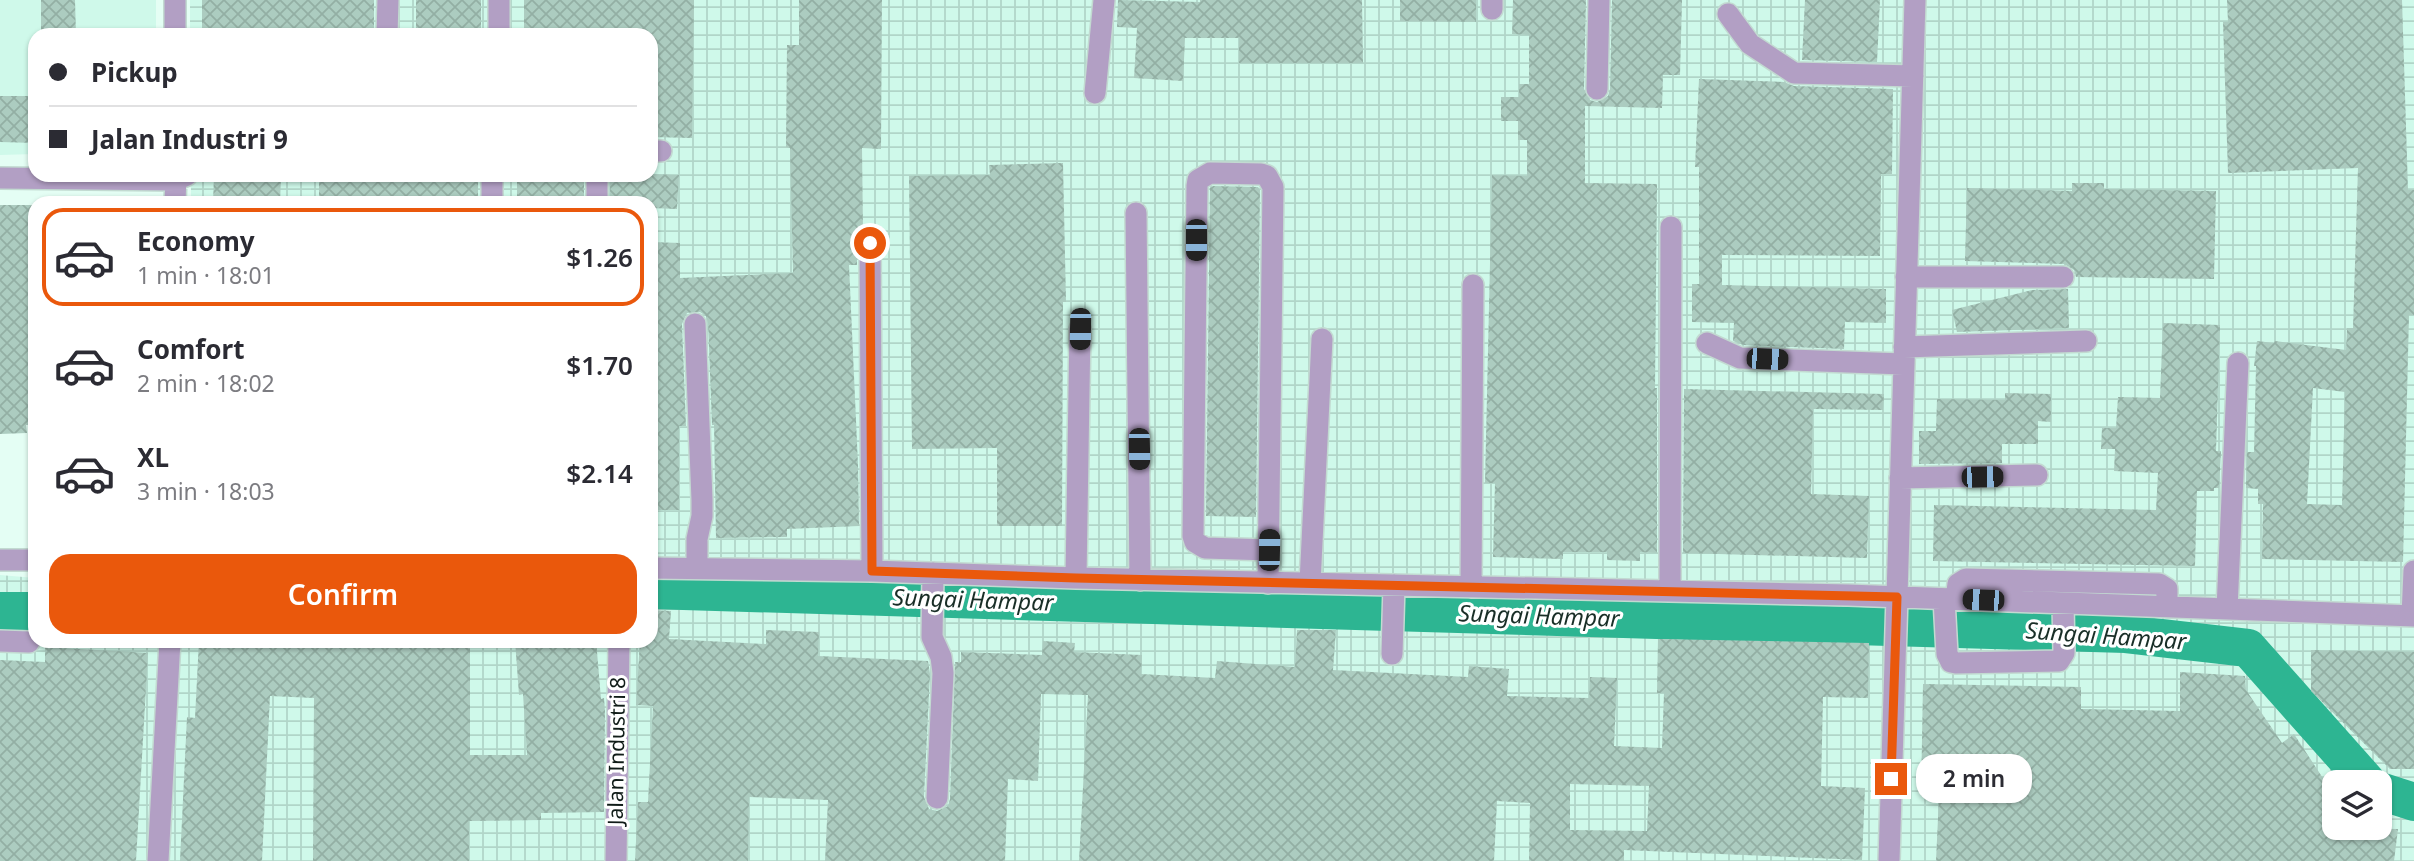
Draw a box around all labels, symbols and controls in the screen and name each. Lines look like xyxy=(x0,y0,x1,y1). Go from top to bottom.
text: Pickup xyxy=(91,54,178,90)
text: Jalan Industri 9 xyxy=(91,121,288,157)
car xyxy=(1186,219,1207,261)
text: Economy xyxy=(137,223,255,259)
icon: car xyxy=(53,226,116,289)
route start xyxy=(854,227,886,259)
text: $1.26 xyxy=(566,239,633,275)
text: 1 min · 18:01 xyxy=(137,259,275,291)
car xyxy=(1070,308,1091,350)
text: Comfort xyxy=(137,331,245,367)
icon: car xyxy=(53,334,116,397)
text: $1.70 xyxy=(566,347,633,383)
car xyxy=(1746,348,1789,370)
text: 2 min · 18:02 xyxy=(137,367,275,399)
car xyxy=(1129,428,1150,470)
text: XL xyxy=(137,439,169,475)
icon: car xyxy=(53,442,116,505)
text: $2.14 xyxy=(566,455,633,491)
car xyxy=(1961,466,2004,488)
text: 3 min · 18:03 xyxy=(137,475,275,507)
car xyxy=(1259,529,1280,571)
button: Confirm xyxy=(49,554,637,634)
water label: Sungai Hampar xyxy=(892,580,1055,618)
car xyxy=(1962,589,2005,611)
water label: Sungai Hampar xyxy=(1458,596,1621,634)
water label: Sungai Hampar xyxy=(2025,613,2188,657)
street label: Jalan Industri 8 xyxy=(601,677,631,827)
callout: 2 min xyxy=(1916,754,2031,804)
text: 2 min xyxy=(1943,762,2005,794)
route end xyxy=(1875,763,1907,795)
map controls xyxy=(2322,770,2392,840)
button: layers xyxy=(2322,770,2392,840)

